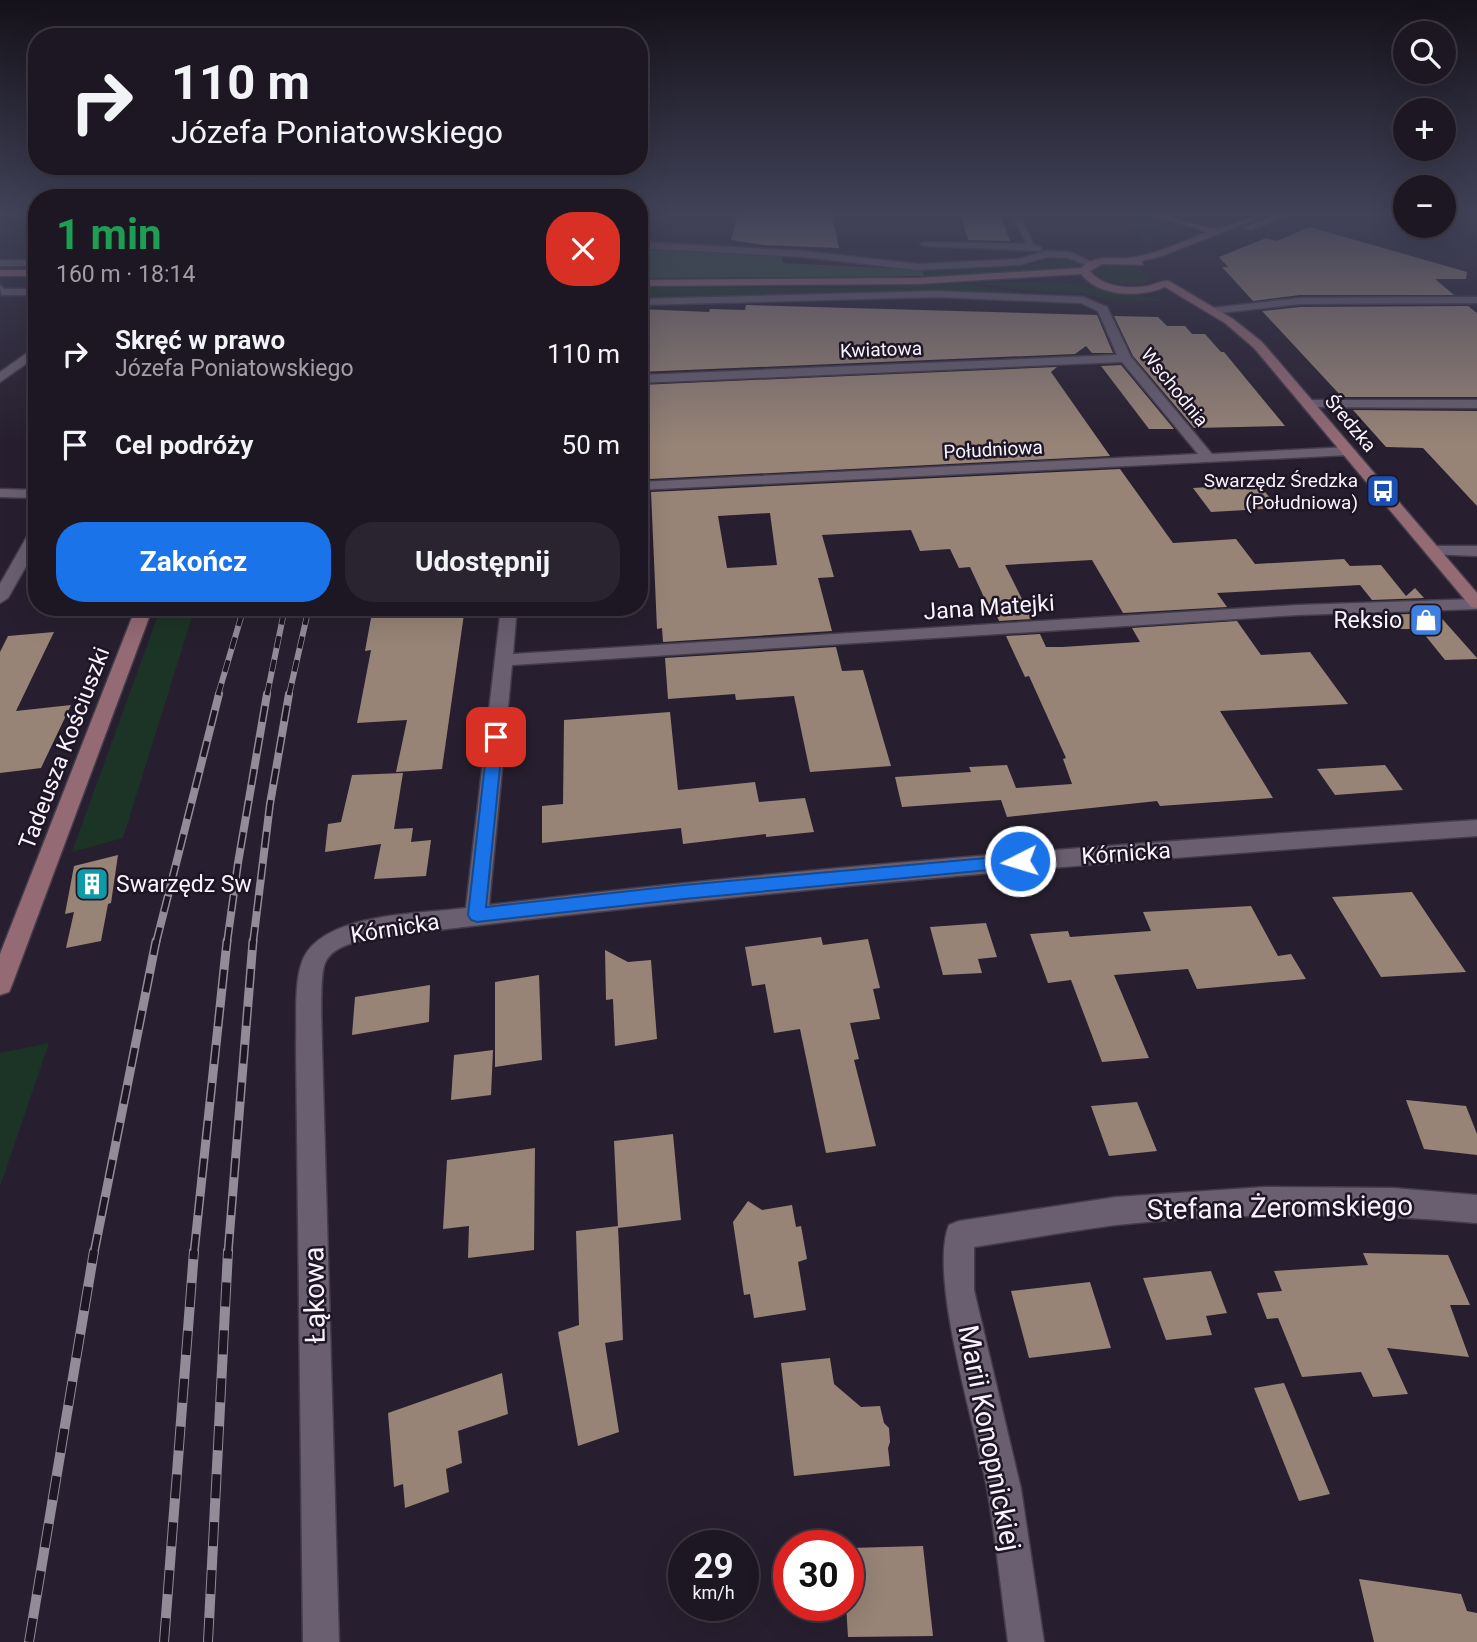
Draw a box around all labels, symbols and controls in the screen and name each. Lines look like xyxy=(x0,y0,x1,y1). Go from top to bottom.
map controls xyxy=(1393,21,1456,238)
button: search xyxy=(1393,21,1456,84)
text: 110 m xyxy=(171,54,310,111)
icon: right xyxy=(56,56,147,147)
button: + xyxy=(1393,98,1456,161)
text: Józefa Poniatowskiego xyxy=(171,113,503,151)
button: − xyxy=(1393,175,1456,238)
text: 1 min xyxy=(56,210,162,259)
button: close xyxy=(546,212,620,286)
text: 160 m · 18:14 xyxy=(56,261,195,288)
text: Skręć w prawo xyxy=(115,325,285,355)
icon: right xyxy=(56,335,94,373)
street label: Kwiatowa xyxy=(840,337,922,362)
text: 110 m xyxy=(547,339,620,369)
street label: Wschodnia xyxy=(1136,344,1213,431)
text: Józefa Poniatowskiego xyxy=(115,355,354,382)
street label: Średzka xyxy=(1320,390,1381,457)
icon: arrive xyxy=(56,426,94,464)
text: Cel podróży xyxy=(115,430,253,460)
text: 50 m xyxy=(562,430,620,460)
street label: Południowa xyxy=(943,435,1043,464)
place label: Swarzędz Średzka (Południowa) xyxy=(1204,469,1358,514)
bus stop icon: Swarzędz Średzka (Południowa) xyxy=(1364,472,1402,510)
button: Zakończ xyxy=(56,522,331,602)
button: Udostępnij xyxy=(345,522,620,602)
street label: Jana Matejki xyxy=(923,589,1055,626)
shop icon: Reksio xyxy=(1407,601,1445,639)
place label: Reksio xyxy=(1333,607,1402,634)
street label: Tadeusza Kościuszki xyxy=(13,643,115,853)
pin xyxy=(466,707,526,767)
icon: arrive xyxy=(477,718,515,756)
position arrow xyxy=(983,824,1057,898)
street label: Kórnicka xyxy=(1080,837,1172,870)
building icon: Swarzędz Sw xyxy=(73,865,111,903)
place label: Swarzędz Sw xyxy=(116,871,252,898)
street label: Kórnicka xyxy=(349,908,441,949)
street label: Stefana Żeromskiego xyxy=(1147,1189,1413,1226)
street label: Łąkowa xyxy=(297,1246,332,1344)
street label: Marii Konopnickiej xyxy=(951,1322,1028,1554)
speed limit sign: 30 xyxy=(773,1530,864,1621)
text: 29 xyxy=(693,1546,734,1587)
text: km/h xyxy=(692,1582,735,1603)

